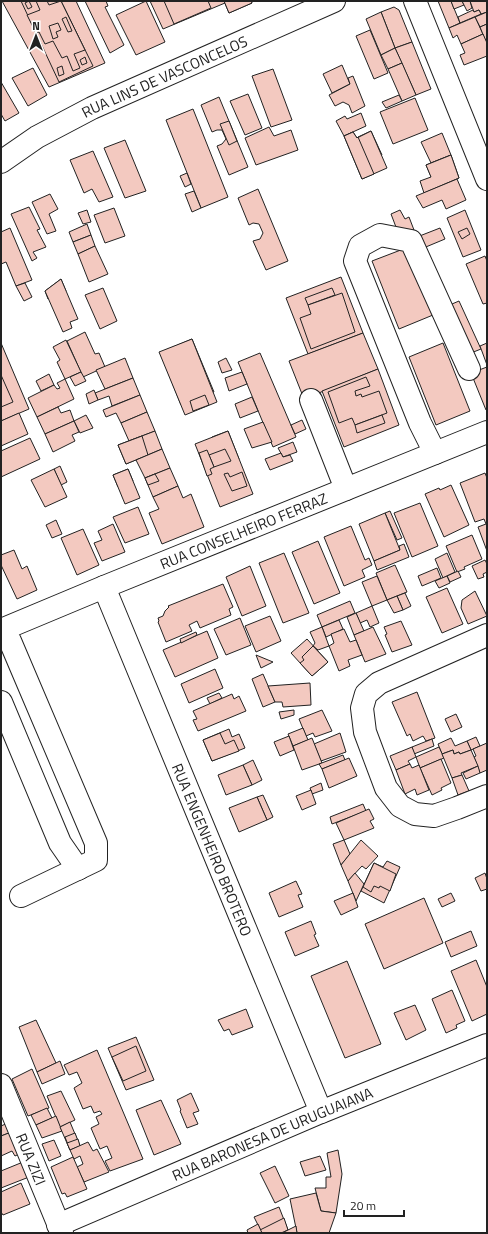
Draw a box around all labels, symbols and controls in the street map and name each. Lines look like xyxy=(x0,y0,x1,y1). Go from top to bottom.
north arrow xyxy=(16,16,56,56)
text: N xyxy=(32,18,40,34)
street label: RUA LINS DE VASCONCELOS xyxy=(77,29,251,123)
street label: RUA CONSELHEIRO FERRAZ xyxy=(156,486,331,575)
street label: RUA ENGENHEIRO BROTERO xyxy=(166,759,259,940)
street label: RUA BARONESA DE URUGUAIANA xyxy=(168,1081,376,1186)
street label: RUA ZIZI xyxy=(10,1129,53,1189)
scale bar xyxy=(344,1192,404,1218)
text: 20 m xyxy=(350,1196,376,1215)

